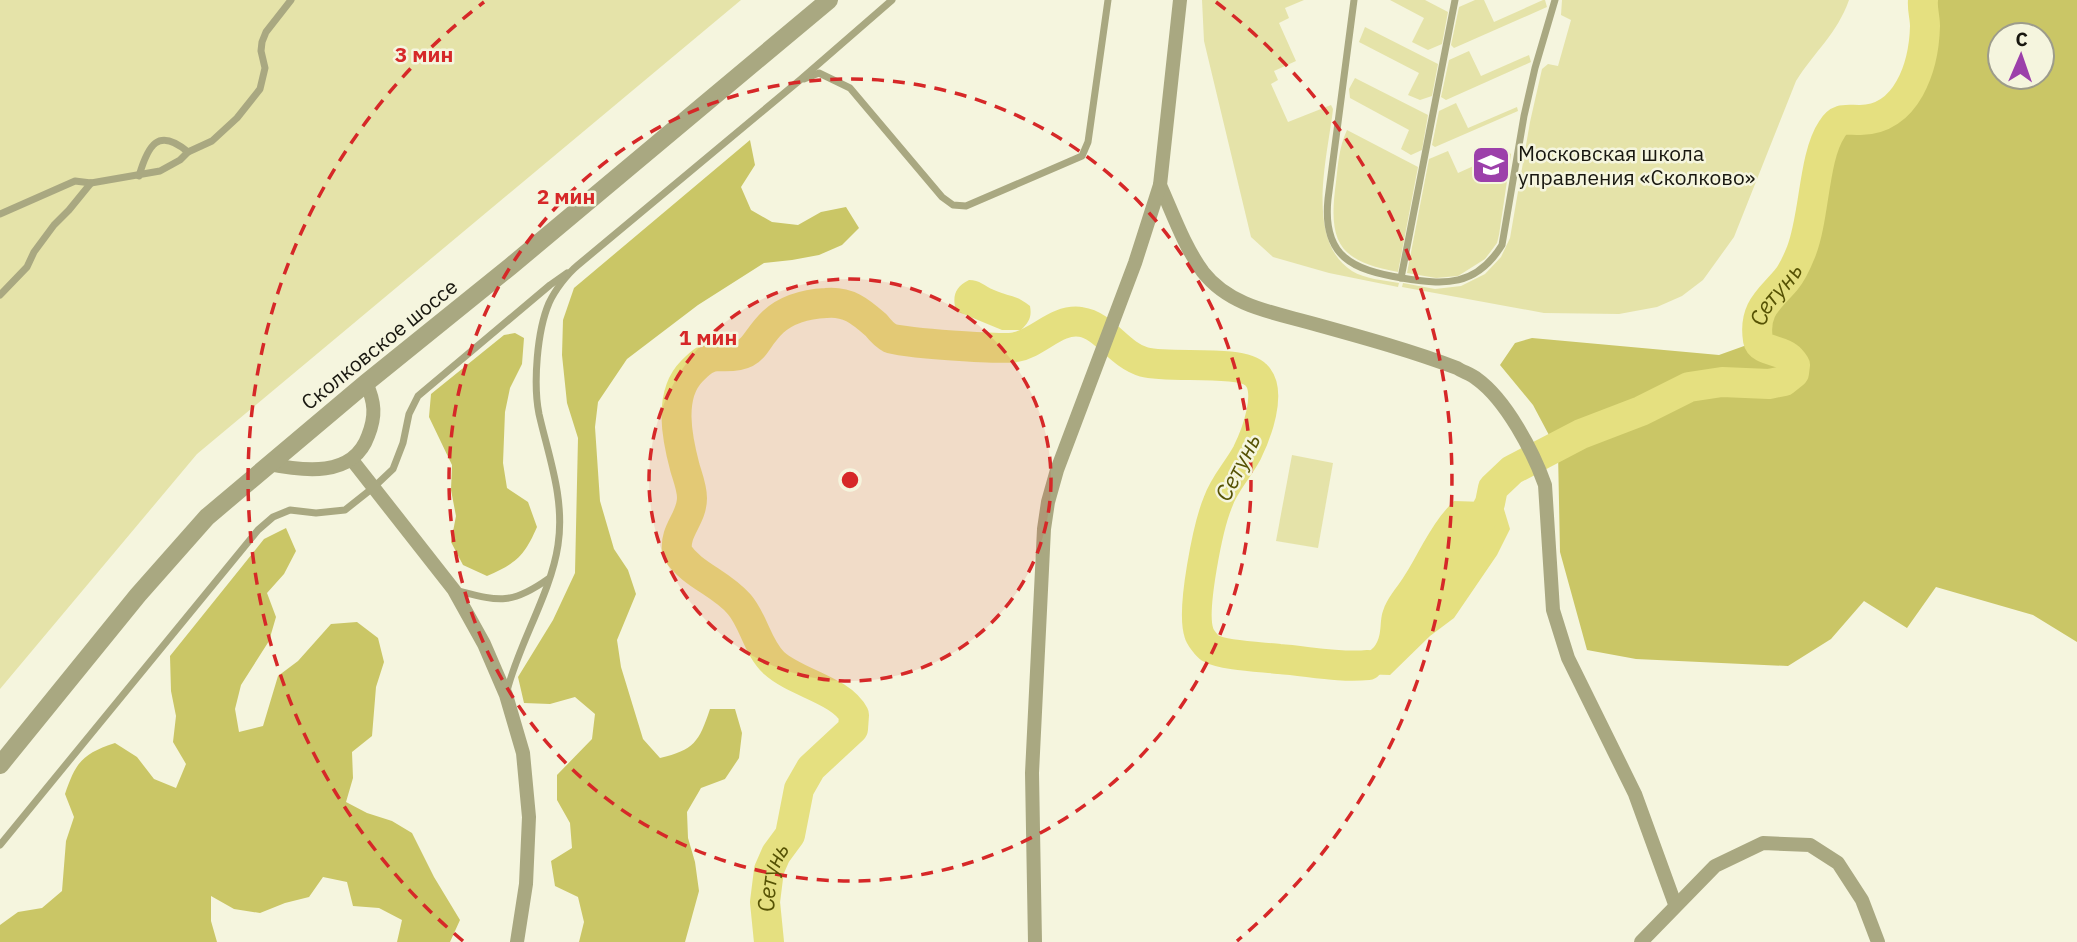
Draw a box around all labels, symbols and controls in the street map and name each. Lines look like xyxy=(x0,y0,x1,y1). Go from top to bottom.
north arrow xyxy=(1986,21,2056,91)
text: С xyxy=(2015,27,2028,51)
text: 3 мин xyxy=(395,40,453,68)
place label: Московская школа управления «Сколково» xyxy=(1518,139,1756,191)
school or university icon: Московская школа управления «Сколково» xyxy=(1470,144,1512,186)
text: 2 мин xyxy=(537,182,595,210)
water label: Сетунь xyxy=(1742,258,1809,328)
street label: Сколковское шоссе xyxy=(295,272,463,416)
text: 1 мин xyxy=(679,323,737,351)
water label: Сетунь xyxy=(1207,428,1267,506)
centre of rings xyxy=(838,468,862,492)
water label: Сетунь xyxy=(750,835,795,914)

